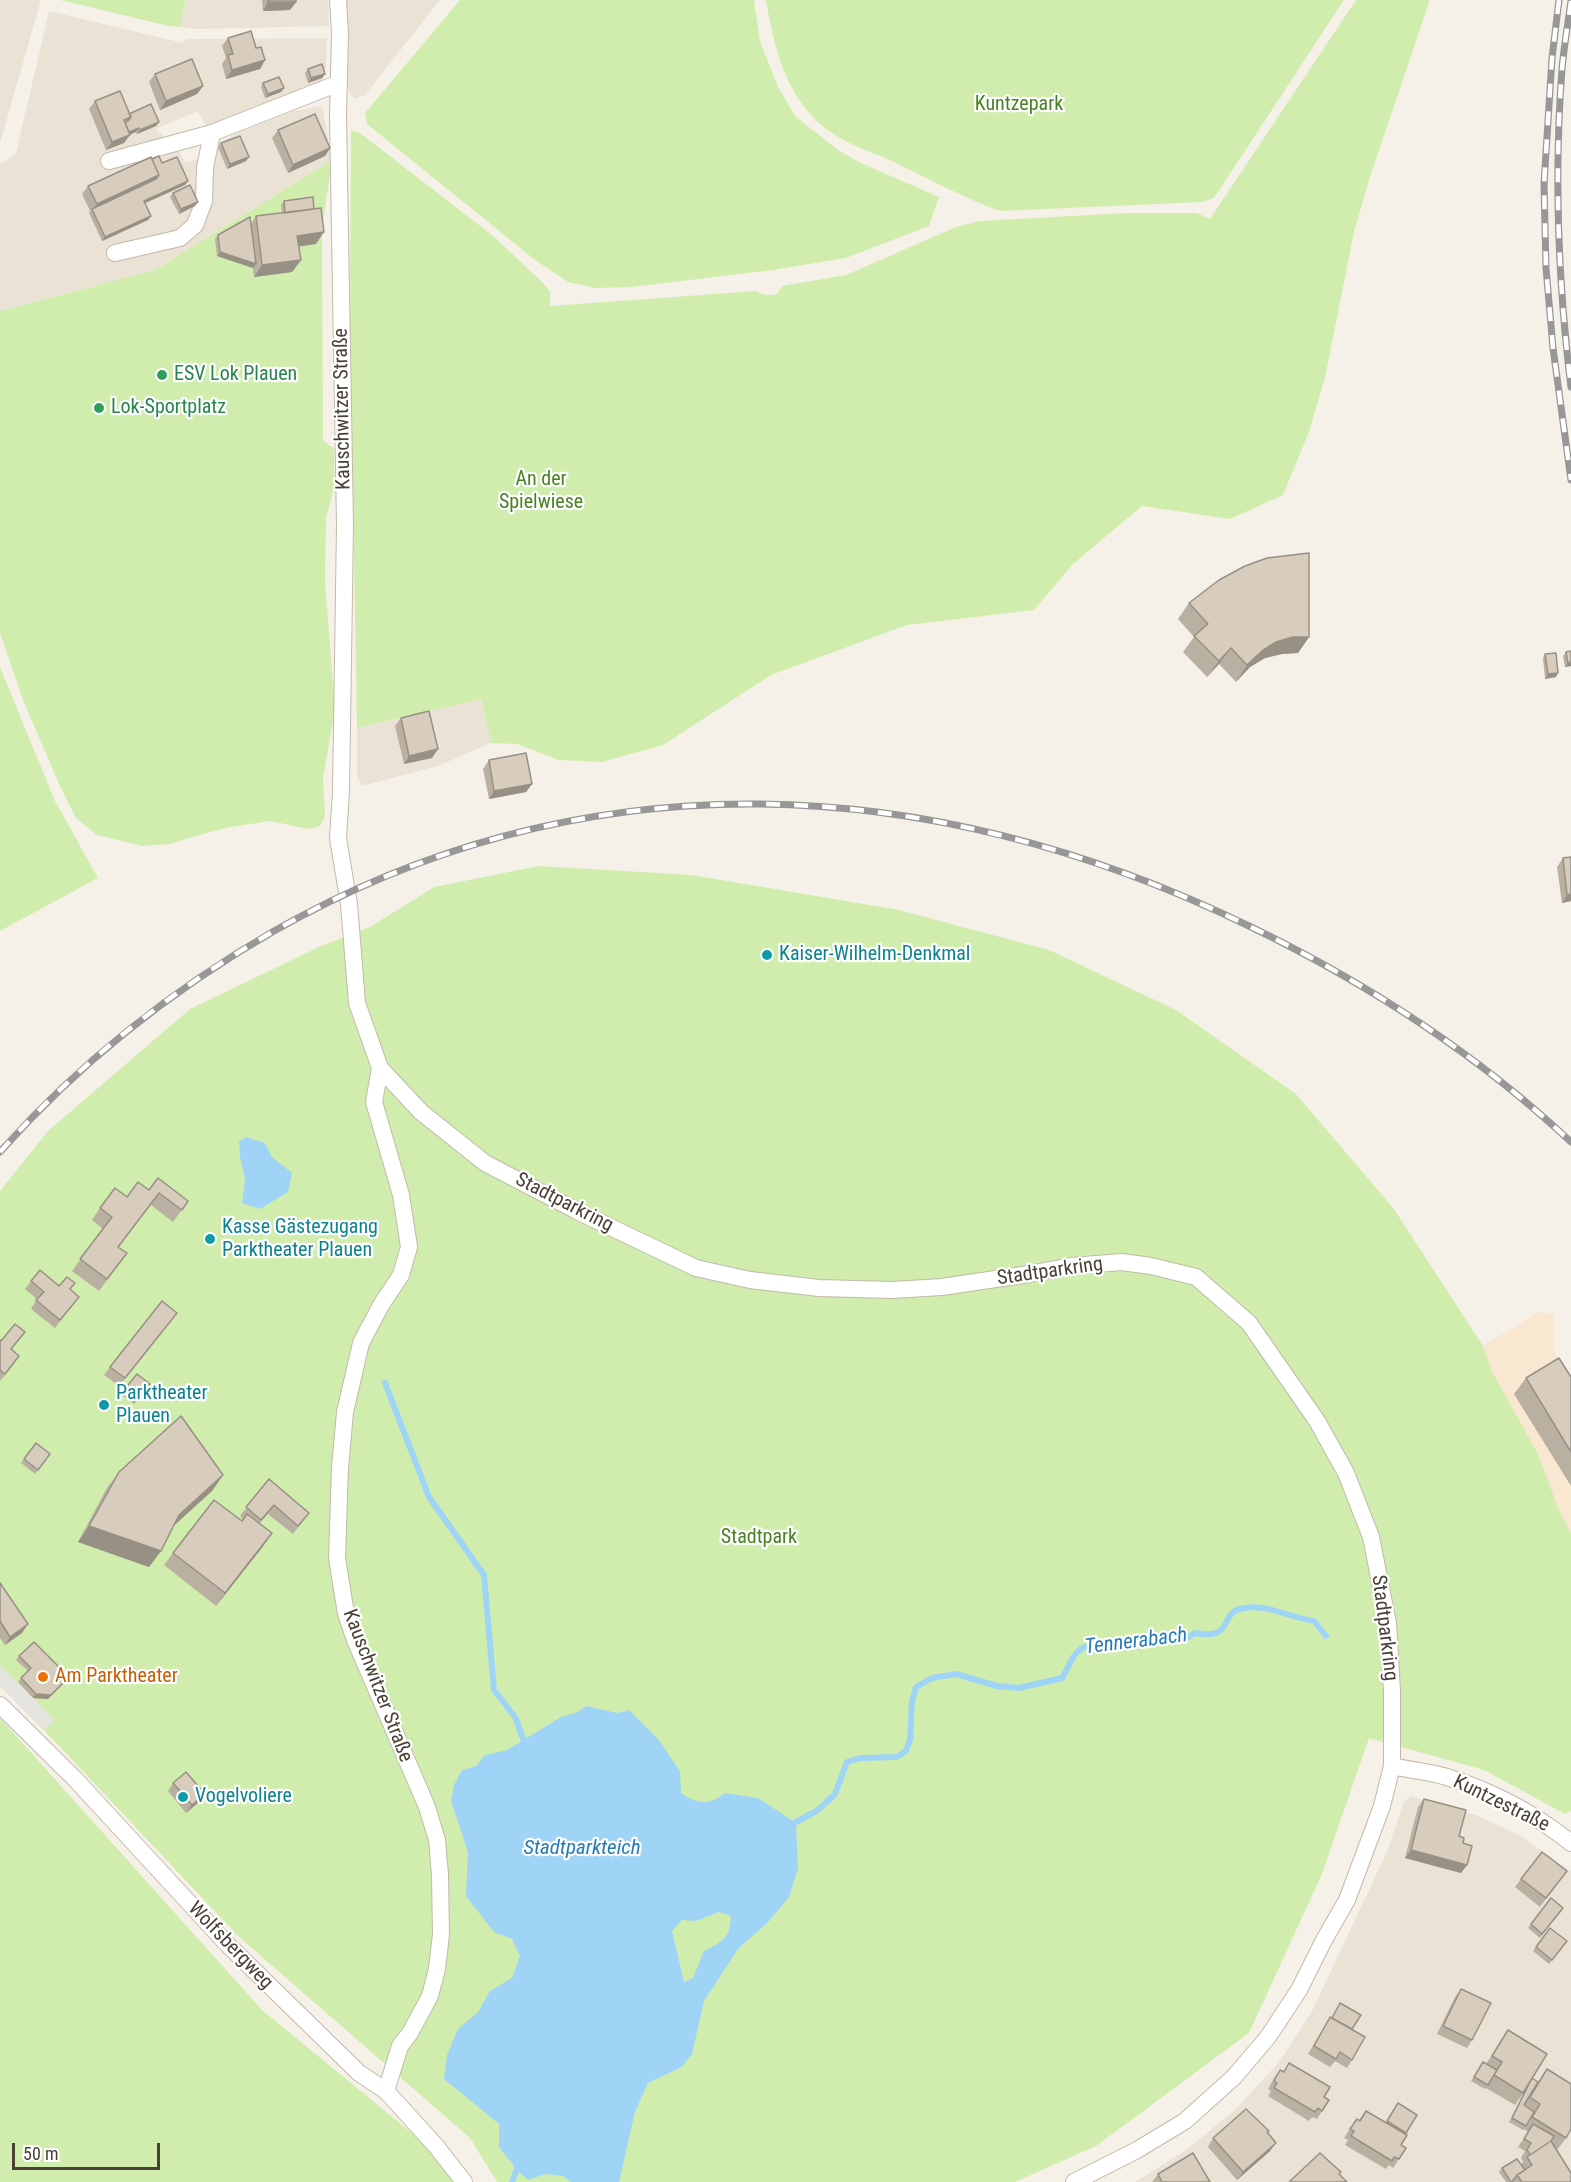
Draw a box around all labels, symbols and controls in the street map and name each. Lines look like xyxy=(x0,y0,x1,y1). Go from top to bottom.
park label: Kuntzepark xyxy=(975,93,1063,117)
street label: Kauschwitzer Straße xyxy=(330,328,356,490)
place label: ESV Lok Plauen xyxy=(174,363,297,387)
marker: ESV Lok Plauen xyxy=(155,368,169,382)
place label: Lok-Sportplatz xyxy=(111,396,226,420)
marker: Lok-Sportplatz xyxy=(92,401,106,415)
park label: An der Spielwiese xyxy=(499,468,583,515)
place label: Kaiser-Wilhelm-Denkmal xyxy=(779,943,970,967)
marker: Kaiser-Wilhelm-Denkmal xyxy=(760,948,774,962)
street label: Stadtparkring xyxy=(511,1168,617,1238)
place label: Kasse Gästezugang Parktheater Plauen xyxy=(222,1216,378,1263)
marker: Kasse Gästezugang Parktheater Plauen xyxy=(203,1232,217,1246)
street label: Stadtparkring xyxy=(996,1253,1104,1291)
place label: Parktheater Plauen xyxy=(116,1382,208,1429)
marker: Parktheater Plauen xyxy=(97,1398,111,1412)
park label: Stadtpark xyxy=(721,1526,797,1550)
street label: Stadtparkring xyxy=(1366,1574,1402,1682)
street label: Kauschwitzer Straße xyxy=(337,1606,417,1766)
water label: Tennerabach xyxy=(1083,1623,1189,1661)
place label: Am Parktheater xyxy=(55,1665,178,1689)
marker: Am Parktheater xyxy=(36,1670,50,1684)
street label: Kuntzestraße xyxy=(1449,1770,1553,1838)
place label: Vogelvoliere xyxy=(195,1785,292,1809)
marker: Vogelvoliere xyxy=(176,1790,190,1804)
water label: Stadtparkteich xyxy=(523,1836,641,1862)
street label: Wolfsbergweg xyxy=(182,1897,278,1995)
scale bar xyxy=(15,2131,164,2169)
text: 50 m xyxy=(23,2143,58,2164)

